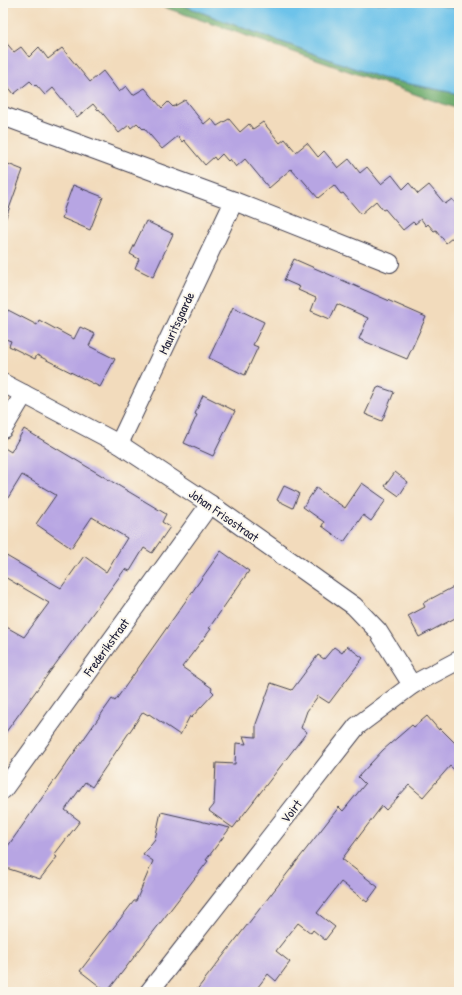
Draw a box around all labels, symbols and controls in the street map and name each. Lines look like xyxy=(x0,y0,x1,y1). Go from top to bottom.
street label: Mauritsgaarde xyxy=(154,289,198,357)
street label: Johan Frisostraat xyxy=(185,484,263,546)
street label: Frederikstraat xyxy=(78,614,134,681)
street label: Voirt xyxy=(276,795,306,826)

